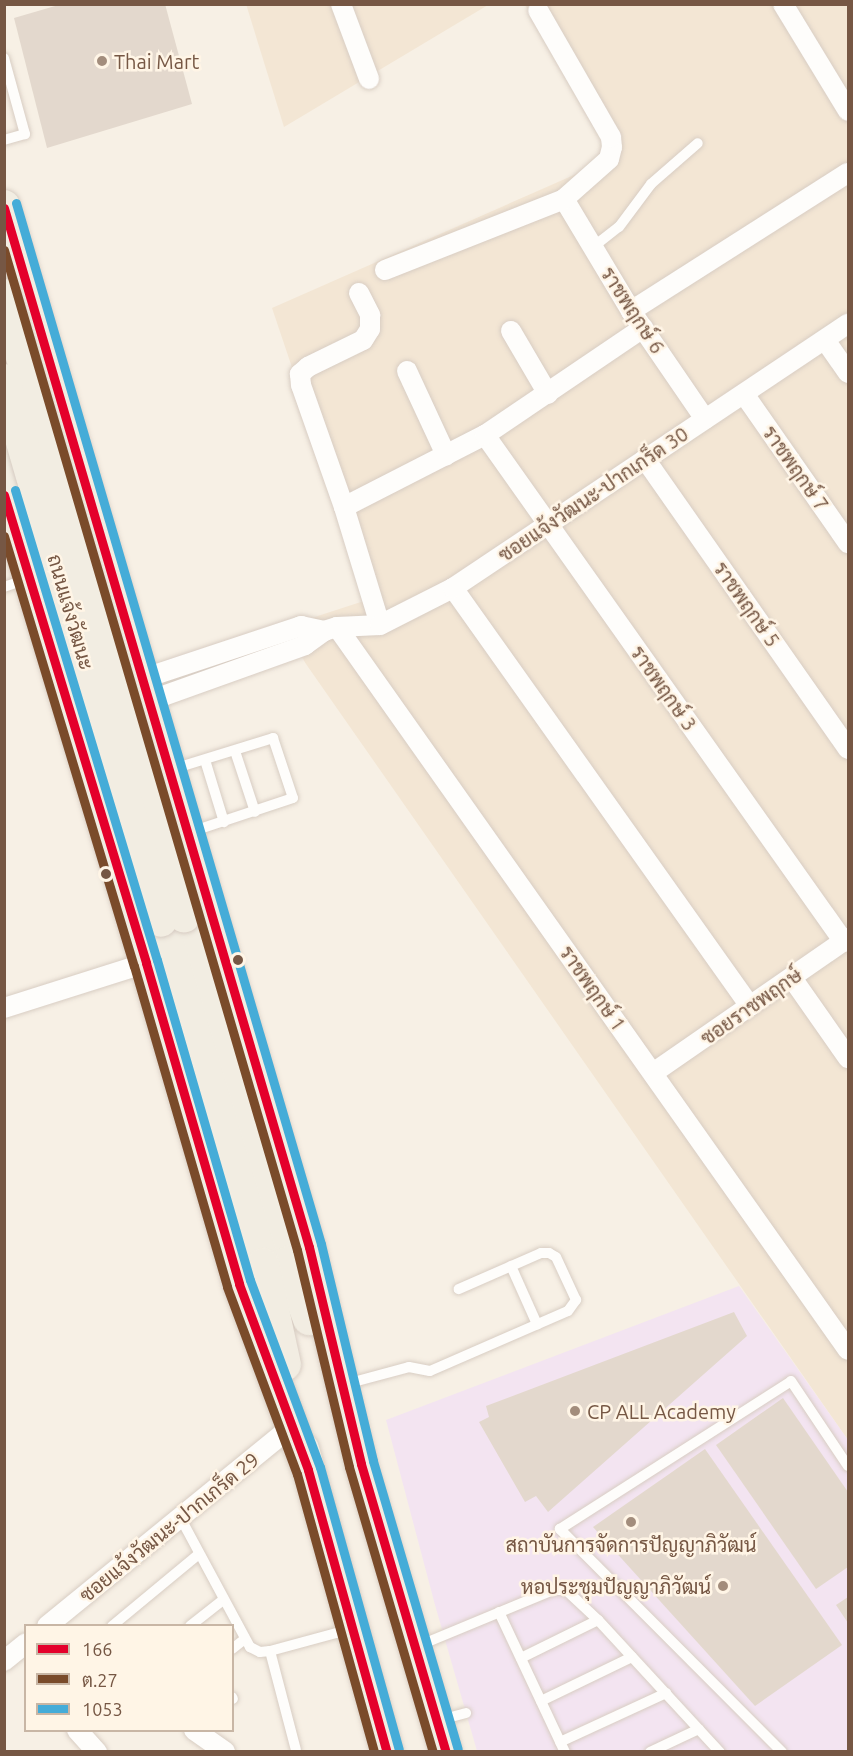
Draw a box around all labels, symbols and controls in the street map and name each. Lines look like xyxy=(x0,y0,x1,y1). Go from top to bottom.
place label: Thai Mart xyxy=(114,49,199,73)
marker: Thai Mart xyxy=(95,54,109,68)
street label: ราชพฤกษ์ 6 xyxy=(596,262,670,358)
street label: ซอยแจ้งวัฒนะ-ปากเกร็ด 30 xyxy=(493,421,693,567)
street label: ราชพฤกษ์ 7 xyxy=(758,421,834,515)
street label: ถนนแจ้งวัฒนะ xyxy=(43,551,99,673)
street label: ราชพฤกษ์ 5 xyxy=(709,557,785,651)
street label: ราชพฤกษ์ 3 xyxy=(626,641,702,735)
unlabelled marker xyxy=(100,868,112,880)
street label: ราชพฤกษ์ 1 xyxy=(555,941,631,1035)
unlabelled marker xyxy=(232,954,244,966)
street label: ซอยราชพฤกษ์ xyxy=(696,962,806,1050)
place label: CP ALL Academy xyxy=(587,1399,736,1423)
marker: CP ALL Academy xyxy=(568,1404,582,1418)
street label: ซอยแจ้งวัฒนะ-ปากเกร็ด 29 xyxy=(74,1447,264,1607)
marker: สถาบันการจัดการปัญญาภิวัฒน์ xyxy=(624,1515,638,1529)
place label: สถาบันการจัดการปัญญาภิวัฒน์ xyxy=(505,1532,757,1556)
place label: หอประชุมปัญญาภิวัฒน์ xyxy=(521,1574,711,1598)
marker: หอประชุมปัญญาภิวัฒน์ xyxy=(716,1579,730,1593)
legend xyxy=(24,1624,234,1732)
text: 166 xyxy=(82,1639,112,1659)
text: ต.27 xyxy=(82,1670,118,1690)
text: 1053 xyxy=(82,1699,123,1719)

